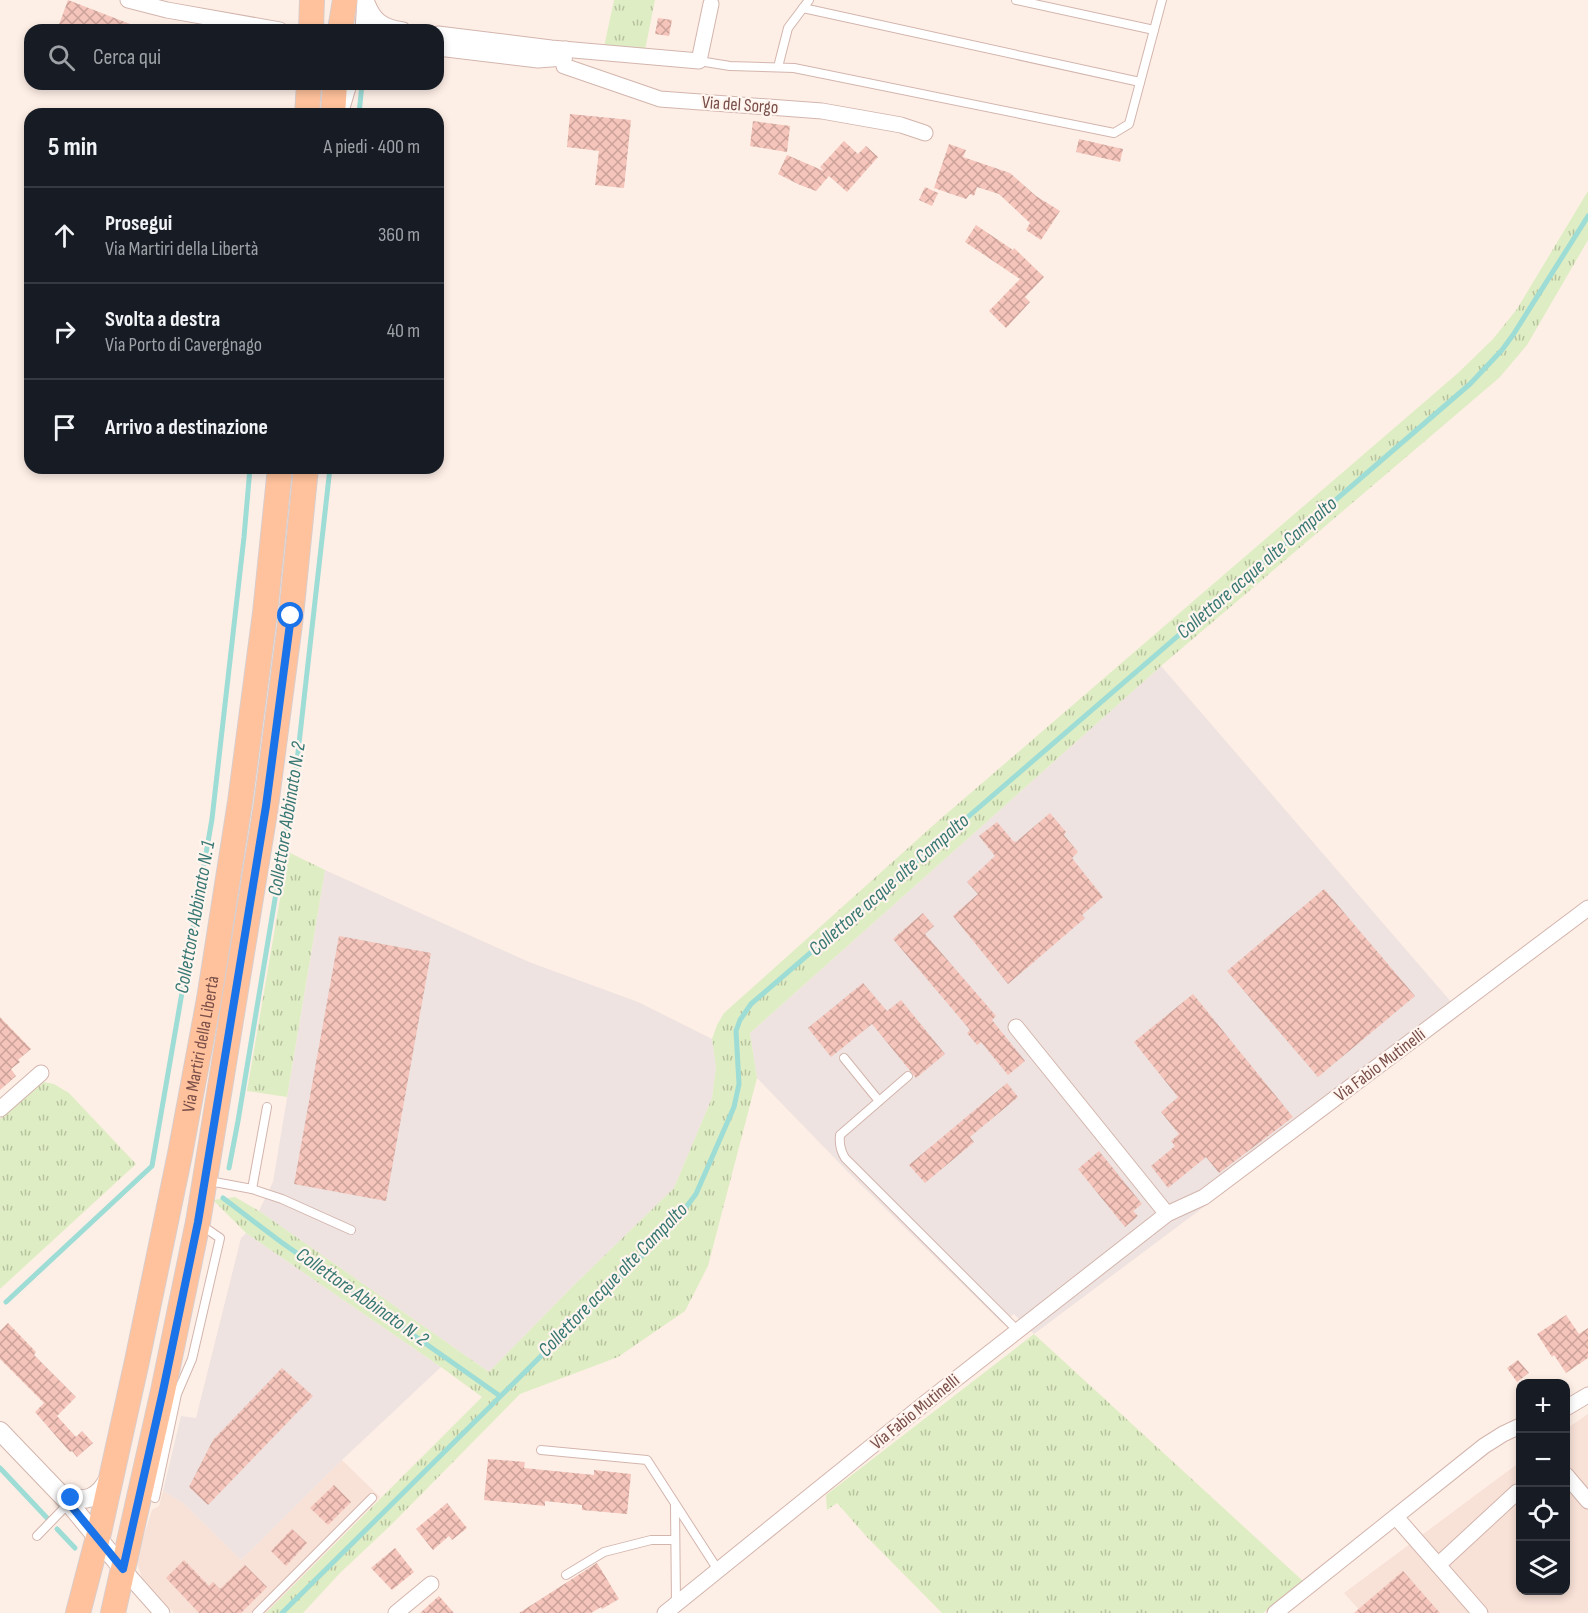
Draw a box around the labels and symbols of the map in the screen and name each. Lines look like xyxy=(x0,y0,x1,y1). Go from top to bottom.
street label: Via del Sorgo xyxy=(701,92,779,118)
water label: Collettore acque alte Campalto xyxy=(1172,492,1342,644)
route start xyxy=(277,602,303,628)
water label: Collettore Abbinato N. 2 xyxy=(263,739,311,898)
water label: Collettore acque alte Campalto xyxy=(804,809,974,961)
water label: Collettore Abbinato N. 1 xyxy=(170,839,220,995)
street label: Via Martiri della Libertà xyxy=(178,974,223,1114)
street label: Via Fabio Mutinelli xyxy=(1330,1024,1430,1106)
water label: Collettore acque alte Campalto xyxy=(533,1198,693,1362)
water label: Collettore Abbinato N. 2 xyxy=(291,1242,433,1352)
street label: Via Fabio Mutinelli xyxy=(866,1370,964,1454)
route end xyxy=(57,1484,83,1510)

